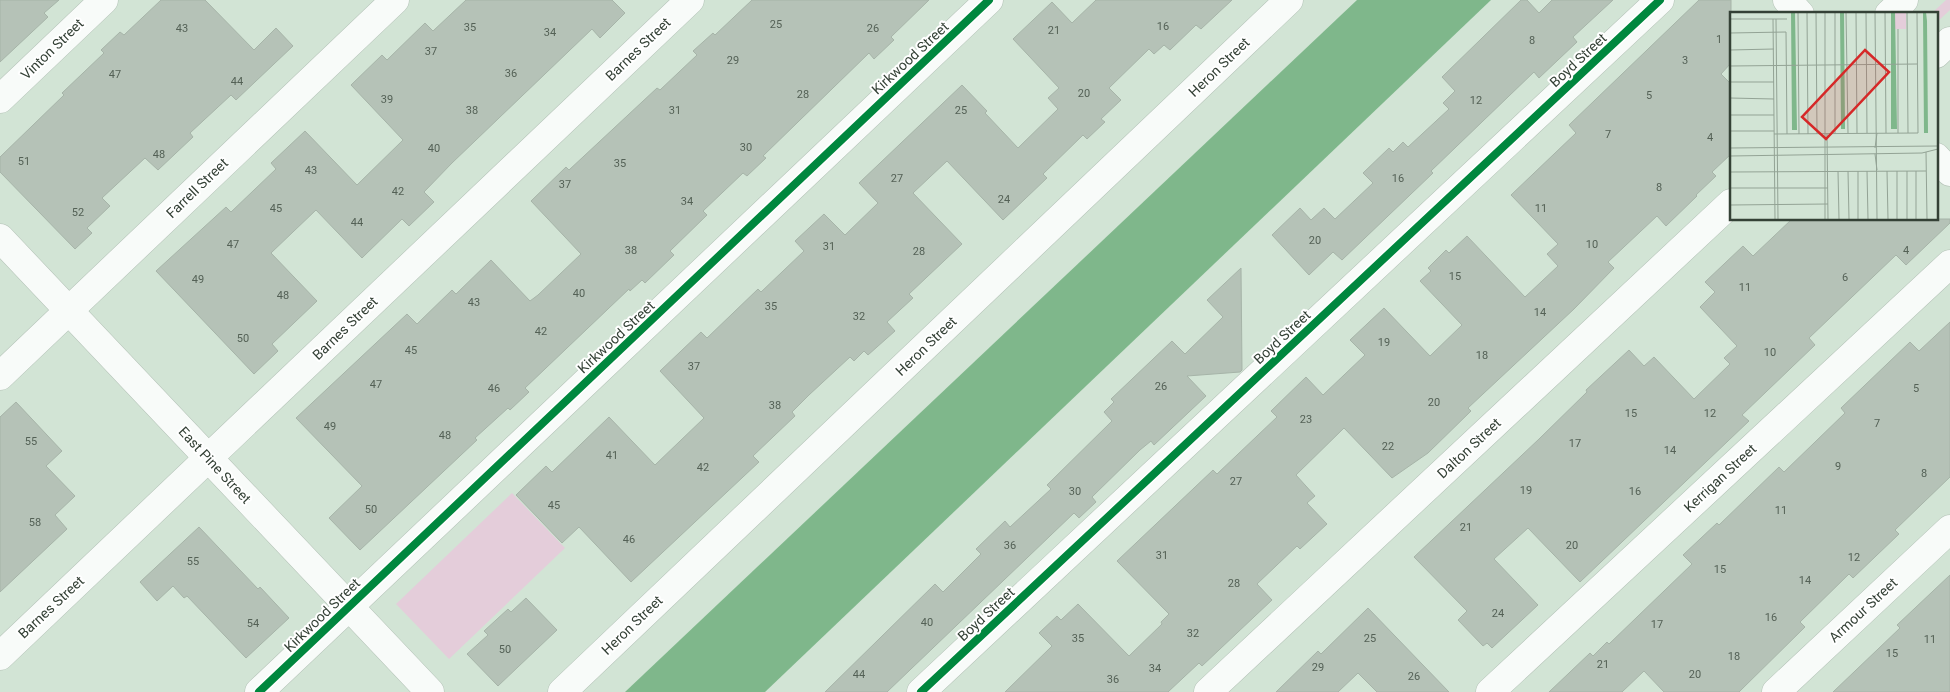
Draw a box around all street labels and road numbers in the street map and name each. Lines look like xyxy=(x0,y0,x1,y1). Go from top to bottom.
street label: Barnes Street xyxy=(602,14,674,84)
street label: Vinton Street xyxy=(17,15,87,83)
street label: Kirkwood Street xyxy=(868,18,952,98)
street label: Boyd Street xyxy=(1546,30,1610,90)
street label: Heron Street xyxy=(1185,34,1253,100)
street label: Farrell Street xyxy=(163,154,231,221)
street label: Barnes Street xyxy=(309,293,381,363)
street label: Kirkwood Street xyxy=(574,297,658,377)
street label: Boyd Street xyxy=(1250,307,1314,367)
street label: Heron Street xyxy=(892,313,960,379)
street label: Dalton Street xyxy=(1434,414,1504,481)
street label: East Pine Street xyxy=(176,423,255,507)
street label: Kerrigan Street xyxy=(1681,440,1760,515)
street label: Barnes Street xyxy=(15,572,87,641)
street label: Armour Street xyxy=(1826,574,1901,646)
street label: Kirkwood Street xyxy=(281,575,363,655)
street label: Boyd Street xyxy=(954,584,1018,644)
street label: Heron Street xyxy=(598,592,666,658)

